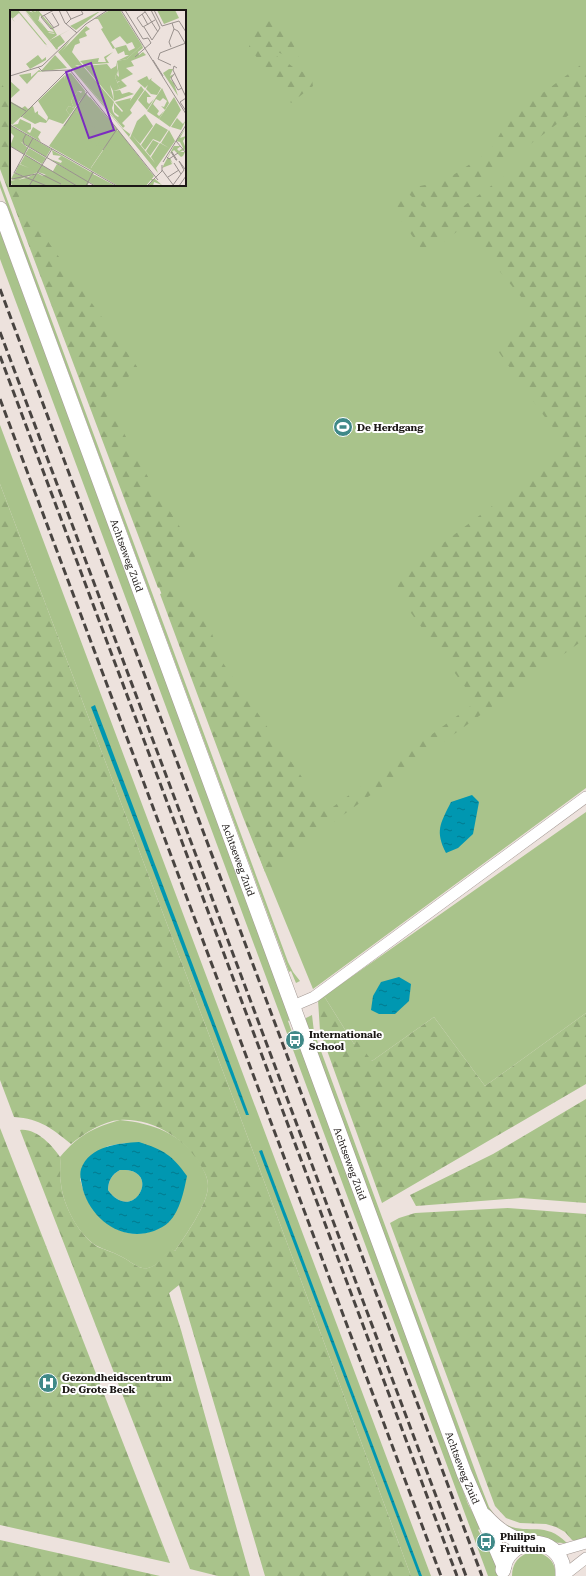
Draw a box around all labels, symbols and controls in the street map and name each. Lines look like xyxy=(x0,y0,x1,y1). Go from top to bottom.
inset map xyxy=(10,10,186,186)
sports icon: De Herdgang xyxy=(332,416,354,438)
place label: De Herdgang xyxy=(357,422,424,433)
street label: Achtseweg Zuid xyxy=(109,517,146,594)
street label: Achtseweg Zuid xyxy=(220,822,257,898)
bus stop icon: Internationale School xyxy=(284,1029,306,1051)
place label: Internationale School xyxy=(309,1029,382,1052)
street label: Achtseweg Zuid xyxy=(332,1126,369,1202)
hospital icon: Gezondheidscentrum De Grote Beek xyxy=(37,1372,59,1394)
place label: Gezondheidscentrum De Grote Beek xyxy=(62,1372,172,1395)
street label: Achtseweg Zuid xyxy=(444,1430,482,1506)
bus stop icon: Philips Fruittuin xyxy=(475,1531,497,1553)
place label: Philips Fruittuin xyxy=(500,1531,546,1554)

